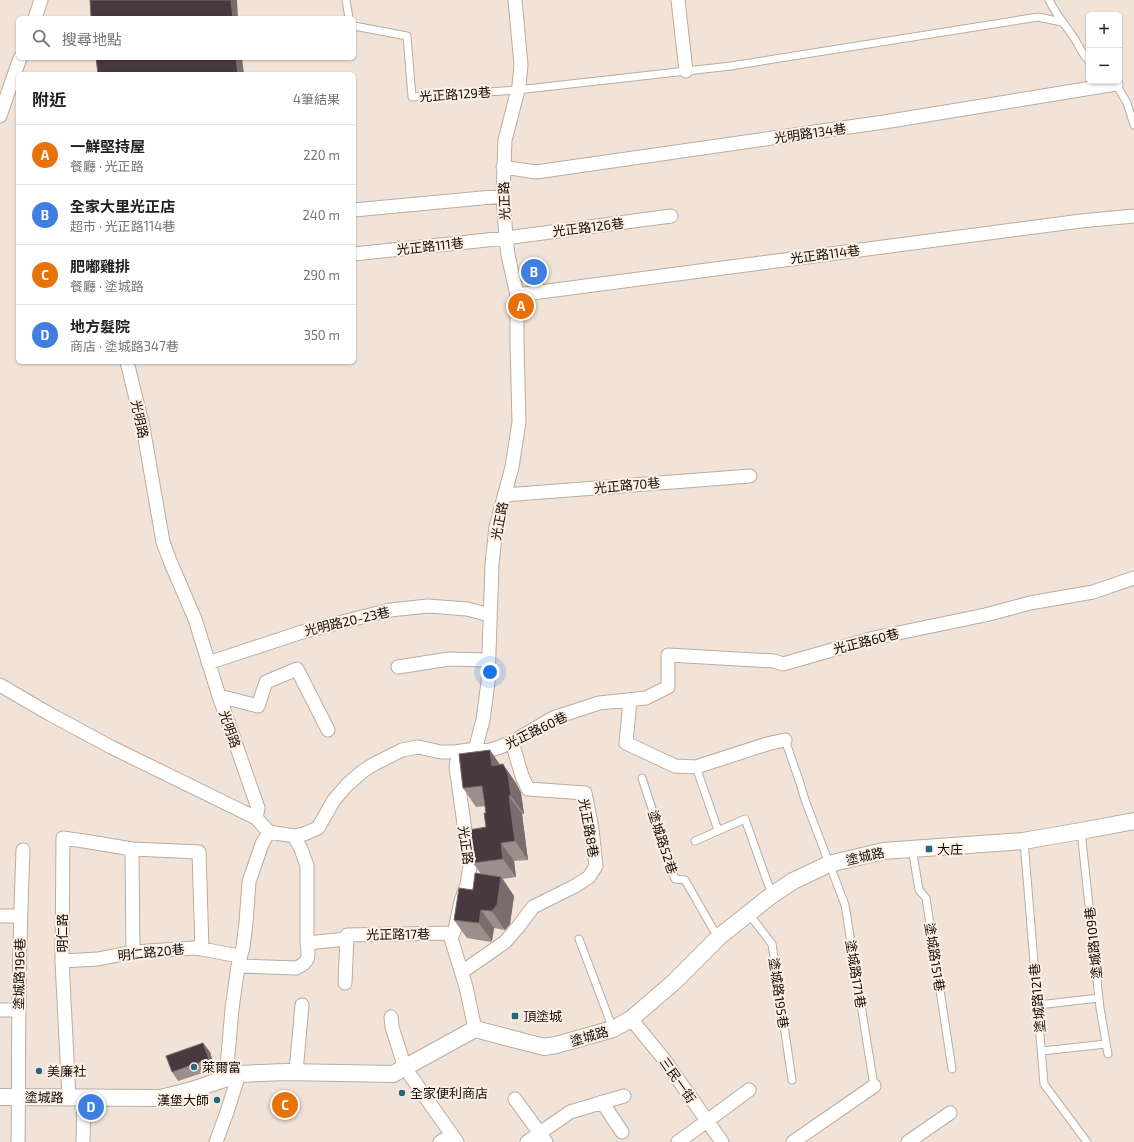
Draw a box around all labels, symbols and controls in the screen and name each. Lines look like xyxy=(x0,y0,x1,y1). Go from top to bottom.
map controls xyxy=(1086,12,1122,84)
button: + xyxy=(1086,12,1122,48)
search box xyxy=(16,16,356,60)
icon: search xyxy=(30,27,52,49)
text: 搜尋地點 xyxy=(62,30,122,48)
button: − xyxy=(1086,48,1122,84)
street label: 光正路129巷 xyxy=(419,84,491,104)
text: 附近 xyxy=(32,89,66,109)
text: 4筆結果 xyxy=(293,91,340,107)
street label: 光明路134巷 xyxy=(773,120,847,146)
text: 一鮮堅持屋 xyxy=(70,137,145,155)
text: A xyxy=(41,147,49,163)
text: 220 m xyxy=(303,147,340,163)
text: 餐廳 · 光正路 xyxy=(70,158,144,174)
street label: 光正路 xyxy=(495,181,513,221)
text: 全家大里光正店 xyxy=(70,197,175,215)
text: B xyxy=(41,207,49,223)
text: 240 m xyxy=(303,207,340,223)
street label: 光正路126巷 xyxy=(551,215,625,239)
text: 超市 · 光正路114巷 xyxy=(70,218,175,234)
street label: 光正路111巷 xyxy=(396,235,464,257)
street label: 光正路114巷 xyxy=(789,242,861,266)
text: 肥嘟雞排 xyxy=(70,257,130,275)
pin: B xyxy=(521,257,547,287)
text: C xyxy=(41,267,49,283)
text: 290 m xyxy=(303,267,340,283)
text: 餐廳 · 塗城路 xyxy=(70,278,144,294)
pin: A xyxy=(508,291,534,321)
text: 地方髮院 xyxy=(70,317,130,335)
text: D xyxy=(41,327,49,343)
text: 350 m xyxy=(304,327,340,343)
text: 商店 · 塗城路347巷 xyxy=(70,338,179,354)
street label: 光明路 xyxy=(128,398,152,440)
street label: 光正路70巷 xyxy=(593,474,661,496)
street label: 光正路 xyxy=(487,500,511,542)
street label: 光明路20-23巷 xyxy=(303,603,391,639)
street label: 光正路60巷 xyxy=(831,625,901,657)
your location xyxy=(480,662,500,682)
street label: 光明路 xyxy=(216,708,244,750)
street label: 光正路60巷 xyxy=(502,708,570,752)
street label: 光正路8巷 xyxy=(576,797,602,859)
street label: 塗城路52巷 xyxy=(645,808,681,876)
street label: 光正路 xyxy=(455,825,477,865)
place label: 大庄 xyxy=(937,841,963,857)
street label: 塗城路 xyxy=(844,844,886,868)
marker: 大庄 xyxy=(924,844,934,854)
street label: 塗城路109巷 xyxy=(1081,906,1105,980)
street label: 明仁路 xyxy=(54,913,70,953)
street label: 塗城路151巷 xyxy=(922,922,948,992)
street label: 光正路17巷 xyxy=(366,925,430,943)
street label: 塗城路196巷 xyxy=(10,938,28,1010)
street label: 塗城路171巷 xyxy=(843,939,869,1009)
street label: 明仁路20巷 xyxy=(117,941,185,963)
street label: 塗城路195巷 xyxy=(766,956,792,1030)
street label: 塗城路121巷 xyxy=(1026,963,1048,1033)
place label: 頂塗城 xyxy=(523,1008,562,1024)
marker: 頂塗城 xyxy=(510,1011,520,1021)
street label: 塗城路 xyxy=(568,1023,610,1049)
street label: 三民一街 xyxy=(657,1054,699,1106)
place label: 萊爾富 xyxy=(202,1059,241,1075)
marker: 萊爾富 xyxy=(189,1062,199,1072)
place label: 美廉社 xyxy=(47,1063,86,1079)
marker: 美廉社 xyxy=(34,1066,44,1076)
place label: 全家便利商店 xyxy=(410,1085,488,1101)
marker: 全家便利商店 xyxy=(397,1088,407,1098)
street label: 塗城路 xyxy=(24,1089,64,1105)
pin: C xyxy=(272,1090,298,1120)
pin: D xyxy=(78,1092,104,1122)
place label: 漢堡大師 xyxy=(157,1092,209,1108)
marker: 漢堡大師 xyxy=(212,1095,222,1105)

